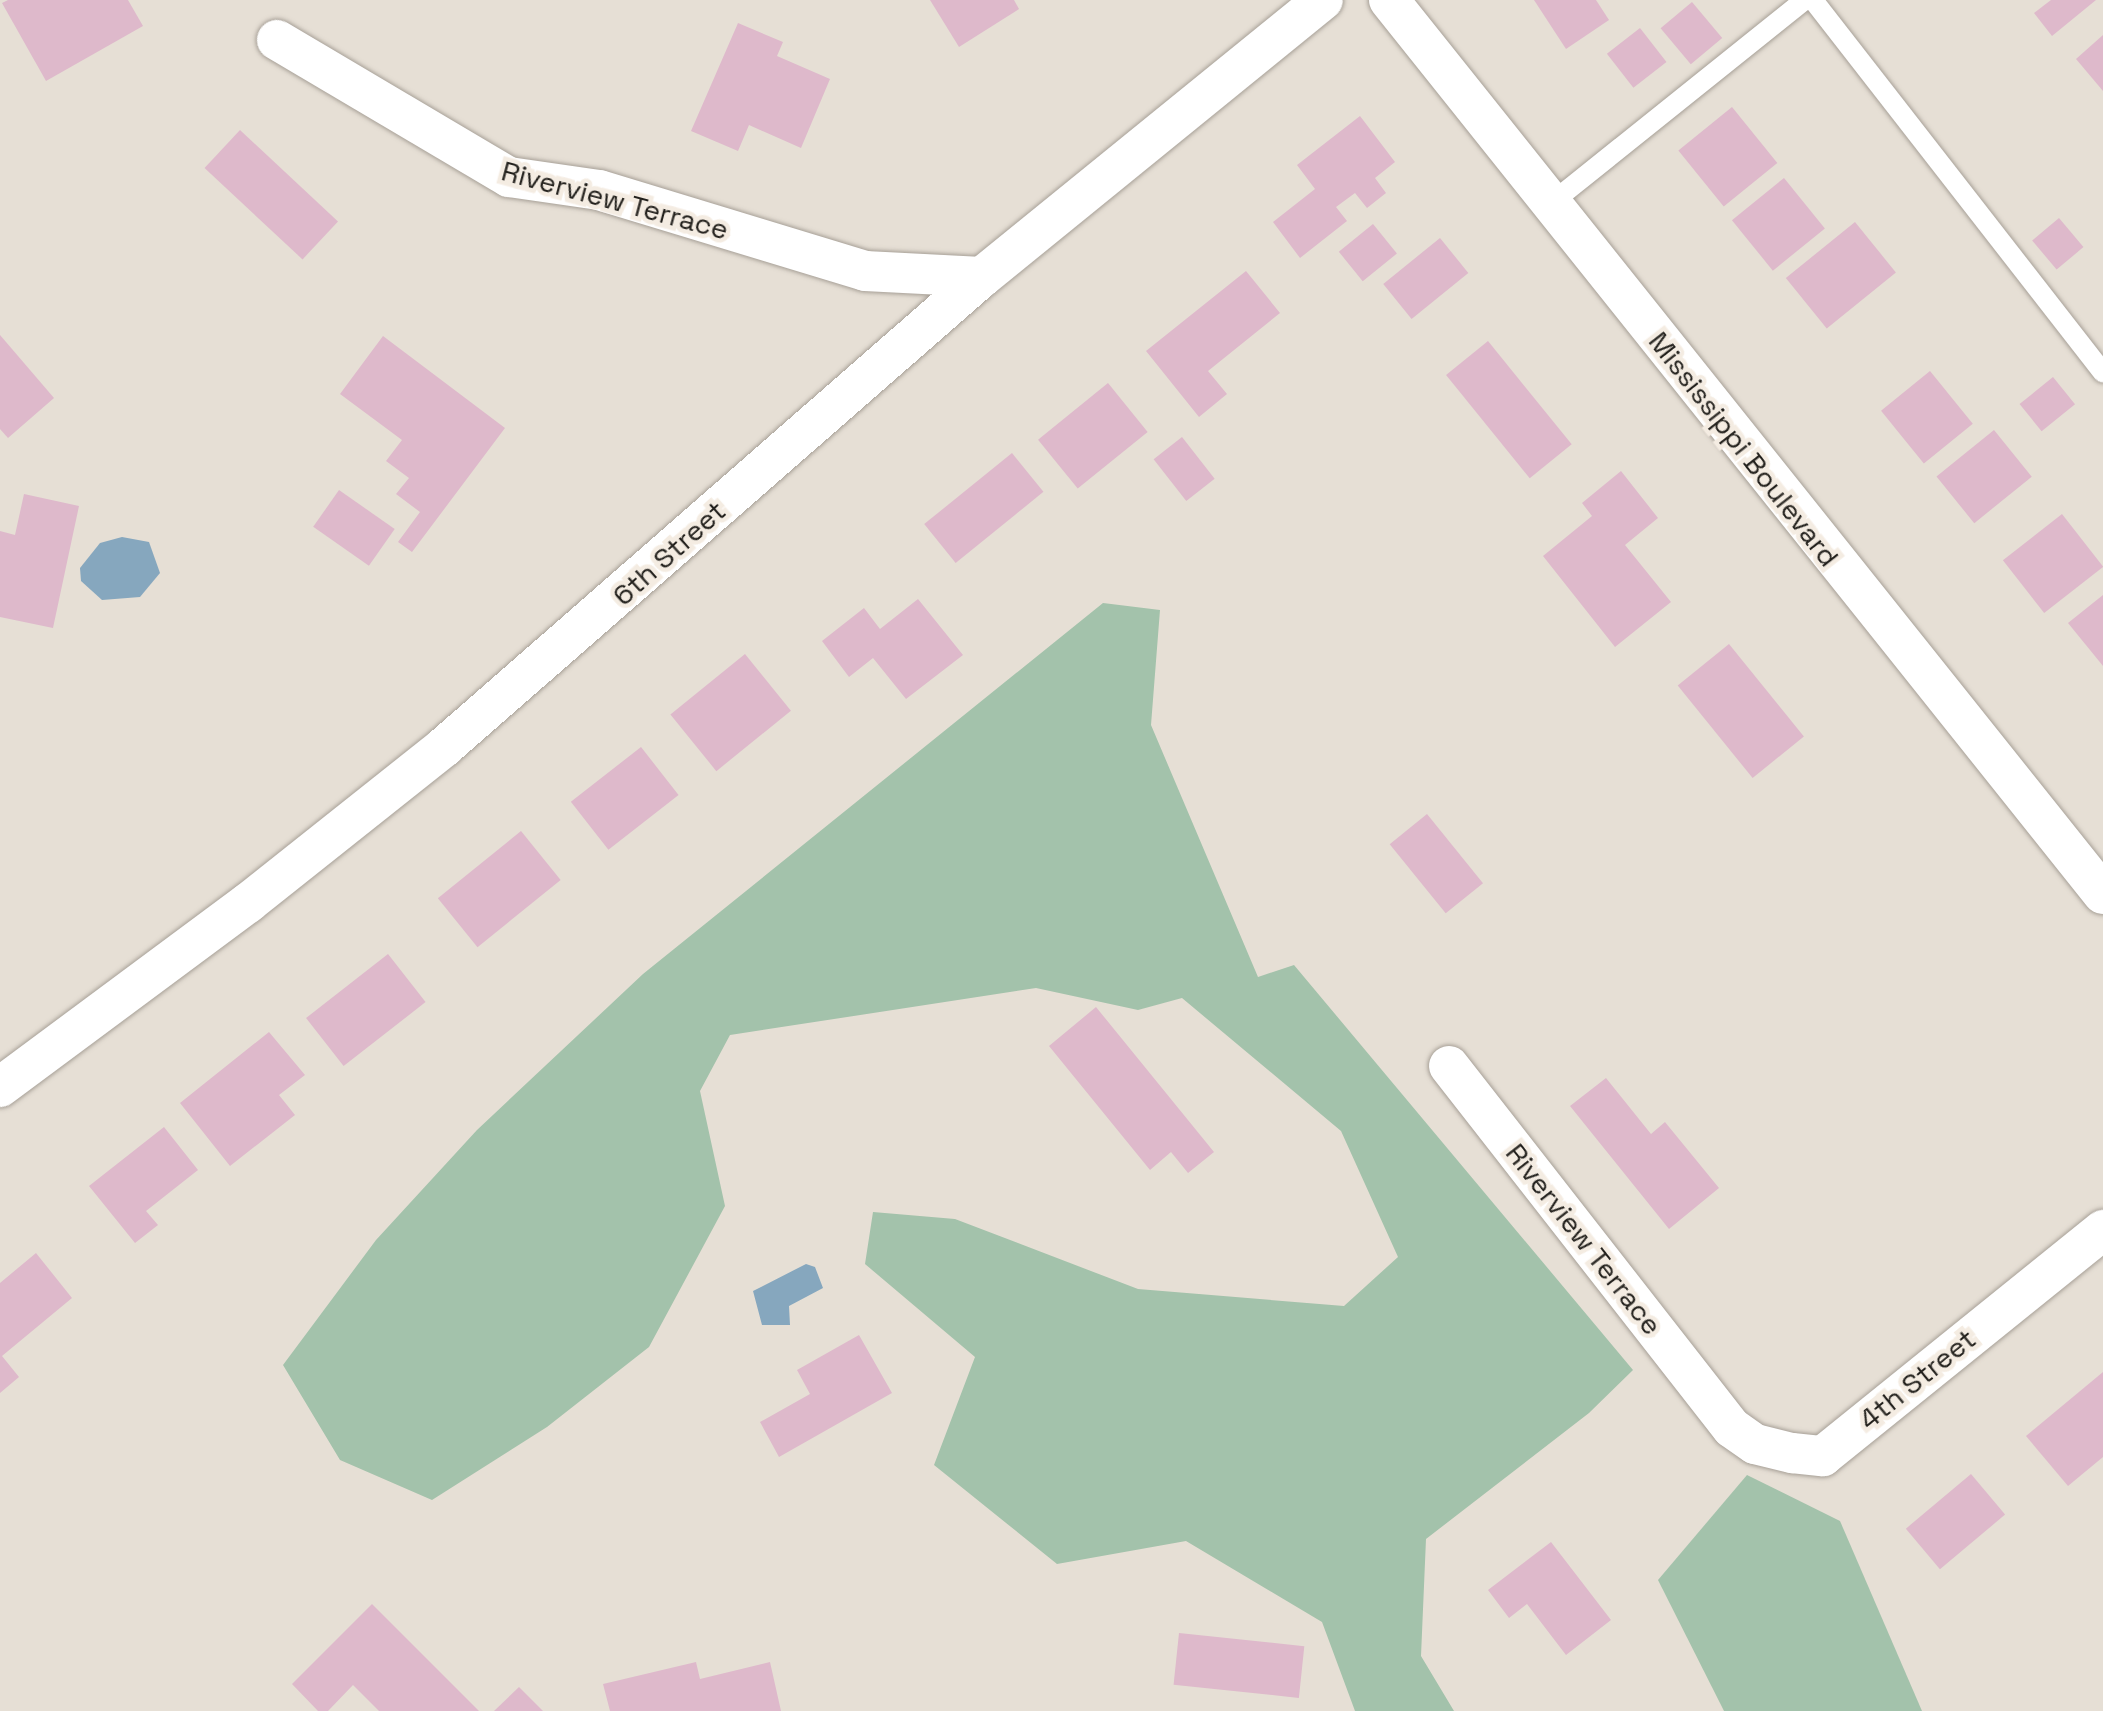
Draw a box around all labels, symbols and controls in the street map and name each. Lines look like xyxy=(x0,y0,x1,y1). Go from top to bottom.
street label: Riverview Terrace xyxy=(498,153,732,247)
street label: Mississippi Boulevard xyxy=(1642,325,1846,573)
street label: 6th Street xyxy=(606,494,732,612)
street label: Riverview Terrace xyxy=(1499,1136,1669,1342)
street label: 4th Street xyxy=(1852,1322,1982,1436)

